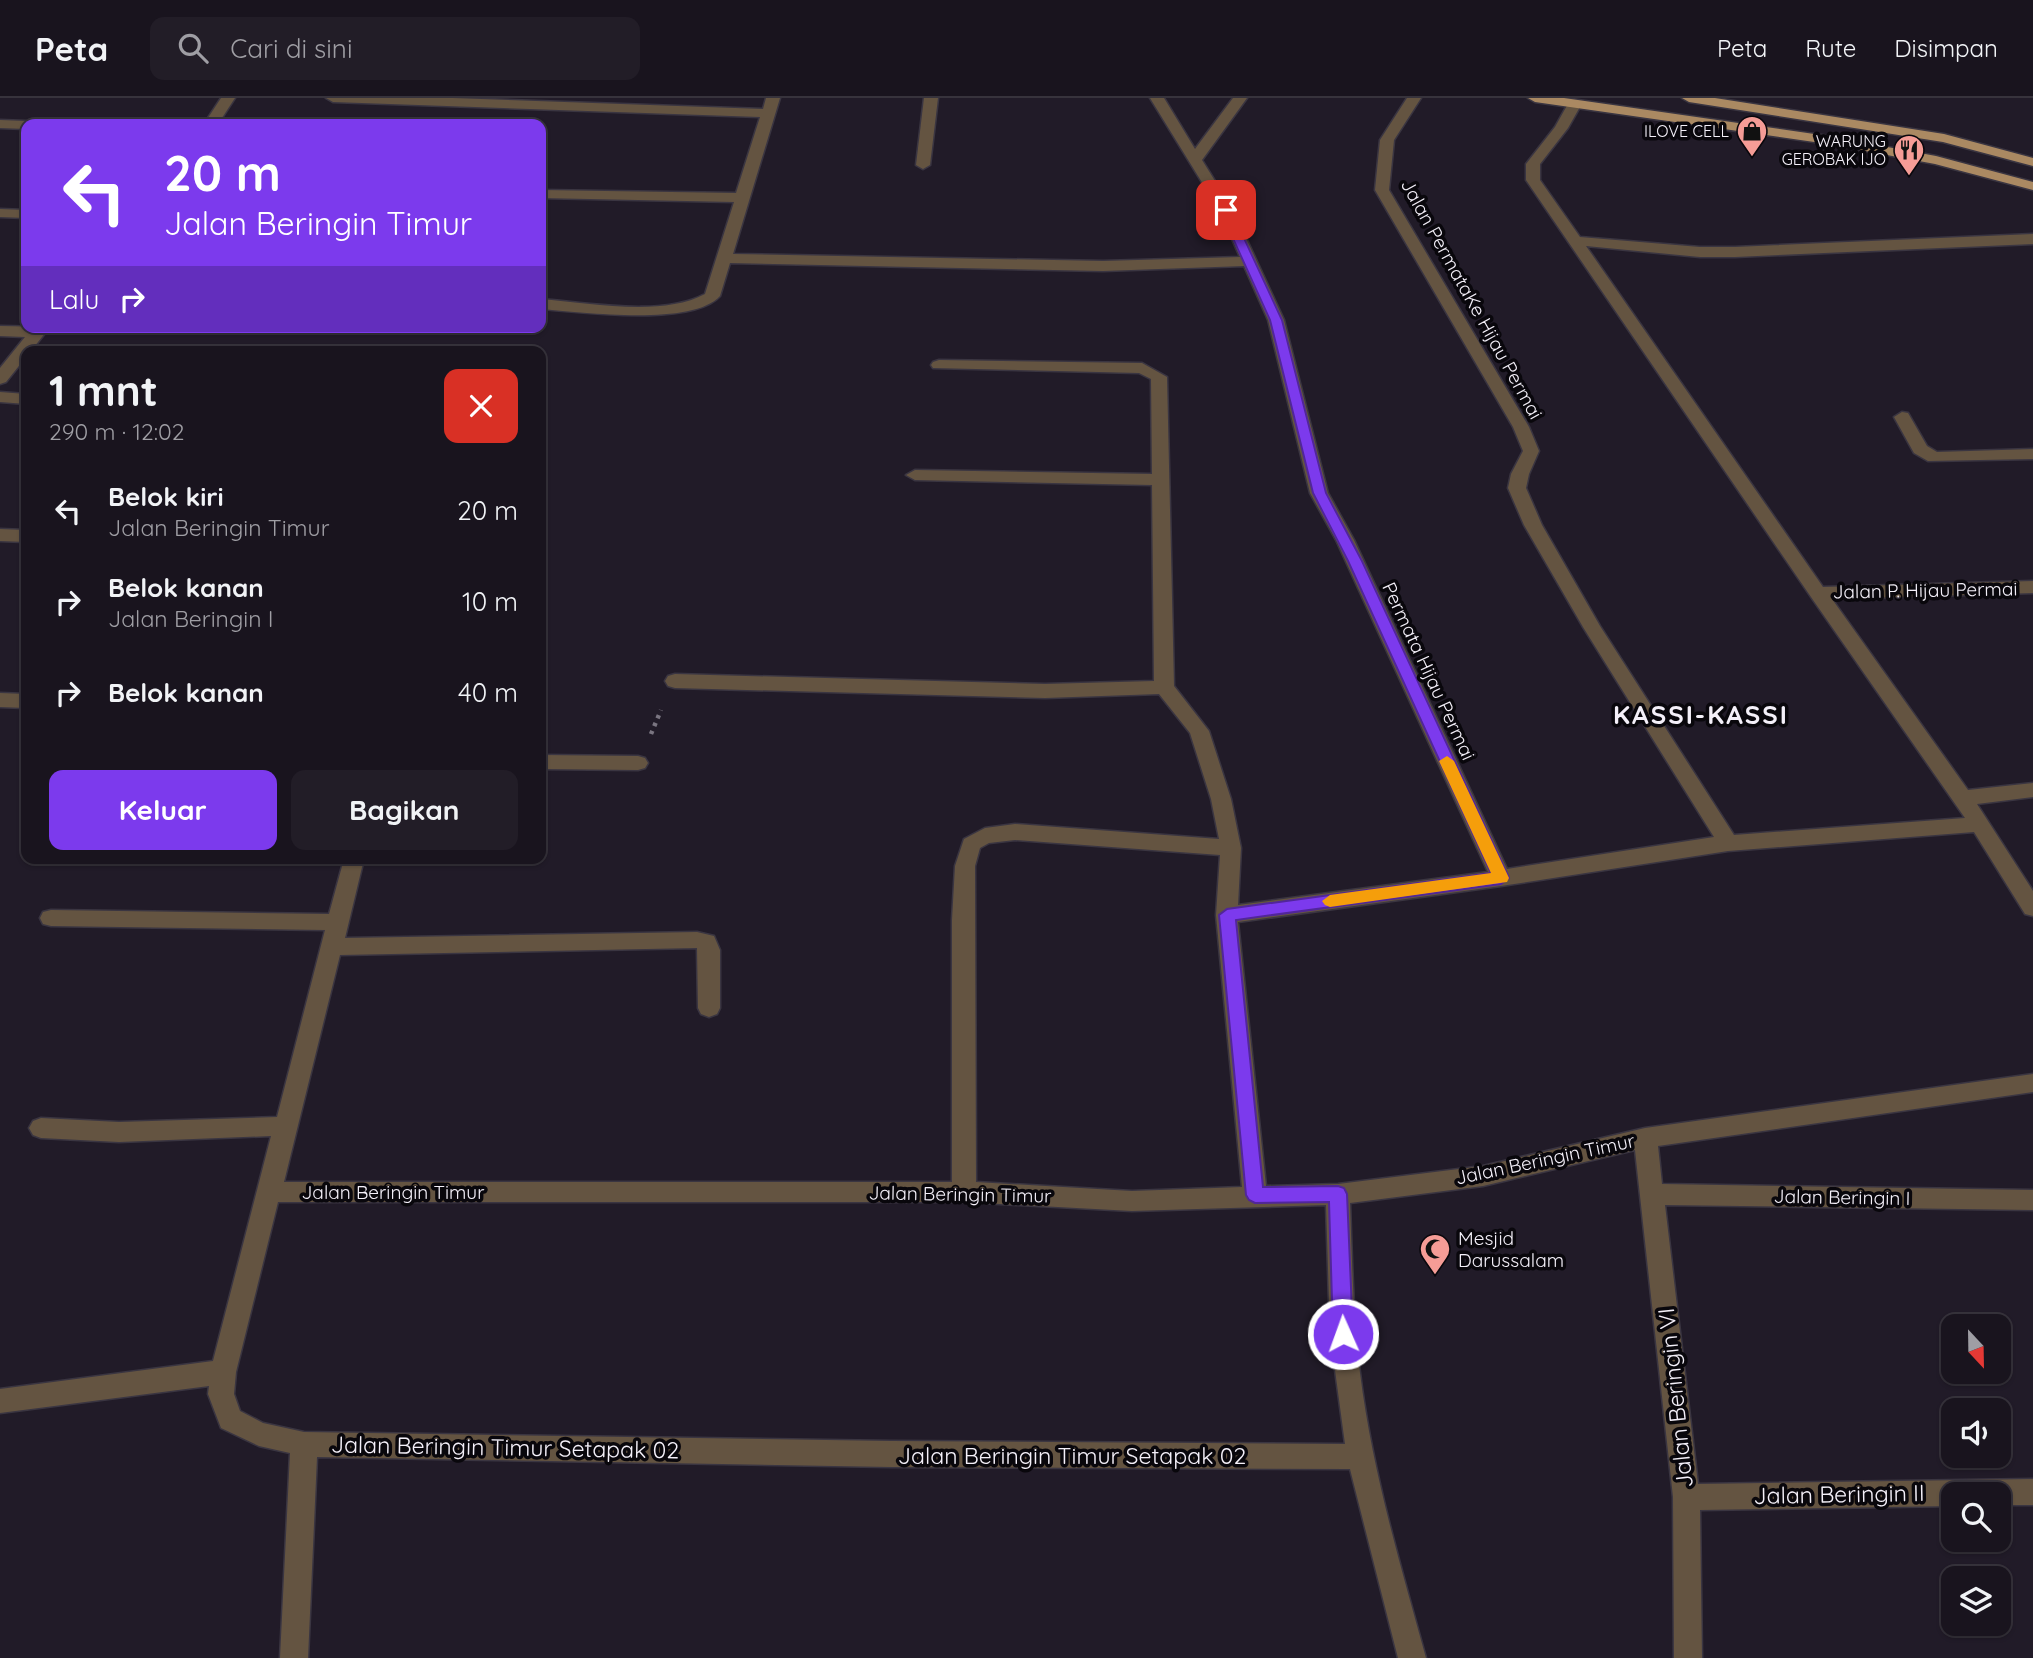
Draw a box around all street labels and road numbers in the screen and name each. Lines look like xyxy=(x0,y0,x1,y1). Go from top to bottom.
street label: Jalan PermataKe Hijau Permai xyxy=(1396,175,1548,423)
street label: Jalan P. Hijau Permai xyxy=(1832,576,2018,604)
street label: Permata Hijau Permai xyxy=(1377,578,1481,764)
street label: Jalan Beringin Timur xyxy=(1453,1128,1638,1190)
street label: Jalan Beringin Timur xyxy=(302,1180,485,1204)
street label: Jalan Beringin Timur xyxy=(868,1180,1052,1208)
street label: Jalan Beringin I xyxy=(1773,1184,1911,1210)
street label: Jalan Beringin VI xyxy=(1651,1307,1699,1489)
street label: Jalan Beringin Timur Setapak 02 xyxy=(331,1429,679,1465)
street label: Jalan Beringin Timur Setapak 02 xyxy=(898,1441,1246,1470)
street label: Jalan Beringin II xyxy=(1753,1478,1925,1510)

